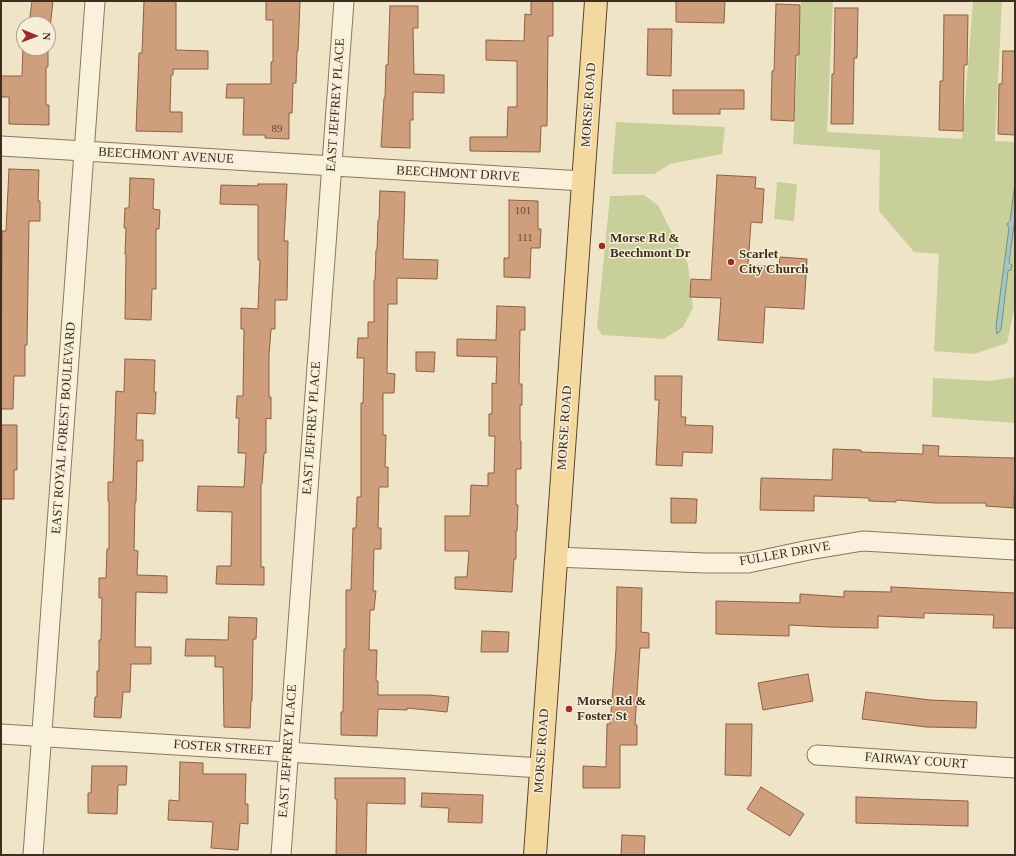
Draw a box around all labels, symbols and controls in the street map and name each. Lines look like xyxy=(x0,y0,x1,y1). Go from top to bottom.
north arrow xyxy=(16,16,56,56)
text: N xyxy=(41,32,53,40)
street label: EAST JEFFREY PLACE xyxy=(324,38,348,172)
street label: MORSE ROAD xyxy=(578,62,600,148)
house number: 89 xyxy=(272,122,282,136)
street label: BEECHMONT AVENUE xyxy=(98,145,234,167)
street label: BEECHMONT DRIVE xyxy=(396,163,520,185)
house number: 101 xyxy=(515,204,531,218)
house number: 111 xyxy=(517,231,533,245)
place label: Morse Rd & Beechmont Dr xyxy=(610,231,691,262)
marker: Morse Rd & Beechmont Dr xyxy=(597,241,607,251)
place label: Scarlet City Church xyxy=(739,247,808,278)
marker: Scarlet City Church xyxy=(726,257,736,267)
street label: EAST ROYAL FOREST BOULEVARD xyxy=(49,321,79,535)
street label: EAST JEFFREY PLACE xyxy=(300,361,324,495)
street label: MORSE ROAD xyxy=(554,385,576,471)
street label: FULLER DRIVE xyxy=(738,538,832,570)
street label: EAST JEFFREY PLACE xyxy=(276,684,300,818)
place label: Morse Rd & Foster St xyxy=(577,694,646,725)
marker: Morse Rd & Foster St xyxy=(564,704,574,714)
street label: MORSE ROAD xyxy=(531,708,553,794)
street label: FOSTER STREET xyxy=(173,737,273,759)
street label: FAIRWAY COURT xyxy=(864,750,968,772)

